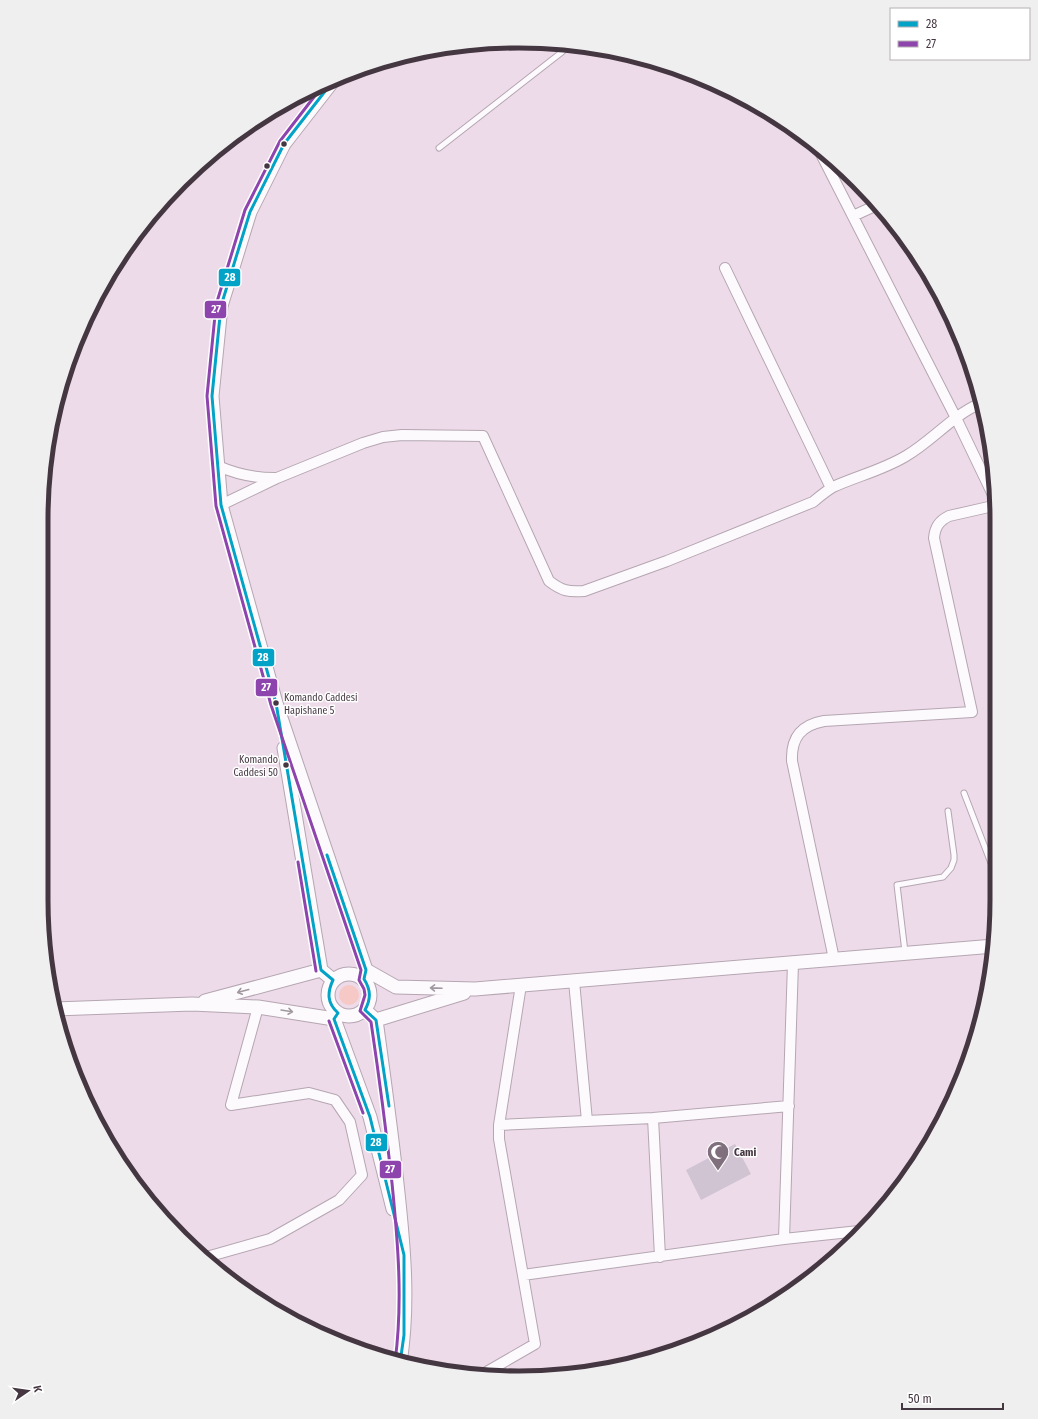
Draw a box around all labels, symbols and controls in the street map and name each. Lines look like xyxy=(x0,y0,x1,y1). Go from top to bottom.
legend xyxy=(890,8,1030,60)
text: 28 xyxy=(926,17,937,31)
text: 27 xyxy=(926,37,936,51)
unlabelled marker xyxy=(279,139,289,149)
unlabelled marker xyxy=(262,161,272,171)
line badge: 28 xyxy=(218,268,241,287)
text: 28 xyxy=(224,271,236,284)
line badge: 27 xyxy=(204,300,227,319)
text: 27 xyxy=(210,303,221,316)
line badge: 28 xyxy=(252,648,275,667)
text: 28 xyxy=(257,651,269,664)
line badge: 27 xyxy=(255,678,278,697)
text: 27 xyxy=(260,681,271,694)
place label: Komando Caddesi Hapishane 5 xyxy=(284,692,358,717)
marker: Komando Caddesi Hapishane 5 xyxy=(271,698,281,708)
place label: Komando Caddesi 50 xyxy=(234,754,278,779)
marker: Komando Caddesi 50 xyxy=(281,760,291,770)
one-way arrow xyxy=(430,984,443,992)
one-way arrow xyxy=(237,988,250,995)
one-way arrow xyxy=(280,1007,293,1015)
line badge: 28 xyxy=(365,1133,388,1152)
text: 28 xyxy=(370,1136,382,1149)
mosque icon: Cami xyxy=(705,1139,731,1172)
place label: Cami xyxy=(734,1146,757,1159)
line badge: 27 xyxy=(379,1160,402,1179)
text: 27 xyxy=(384,1163,395,1176)
north arrow xyxy=(8,1371,48,1411)
text: K xyxy=(30,1384,44,1394)
scale bar xyxy=(902,1385,1003,1411)
text: 50 m xyxy=(908,1392,932,1406)

